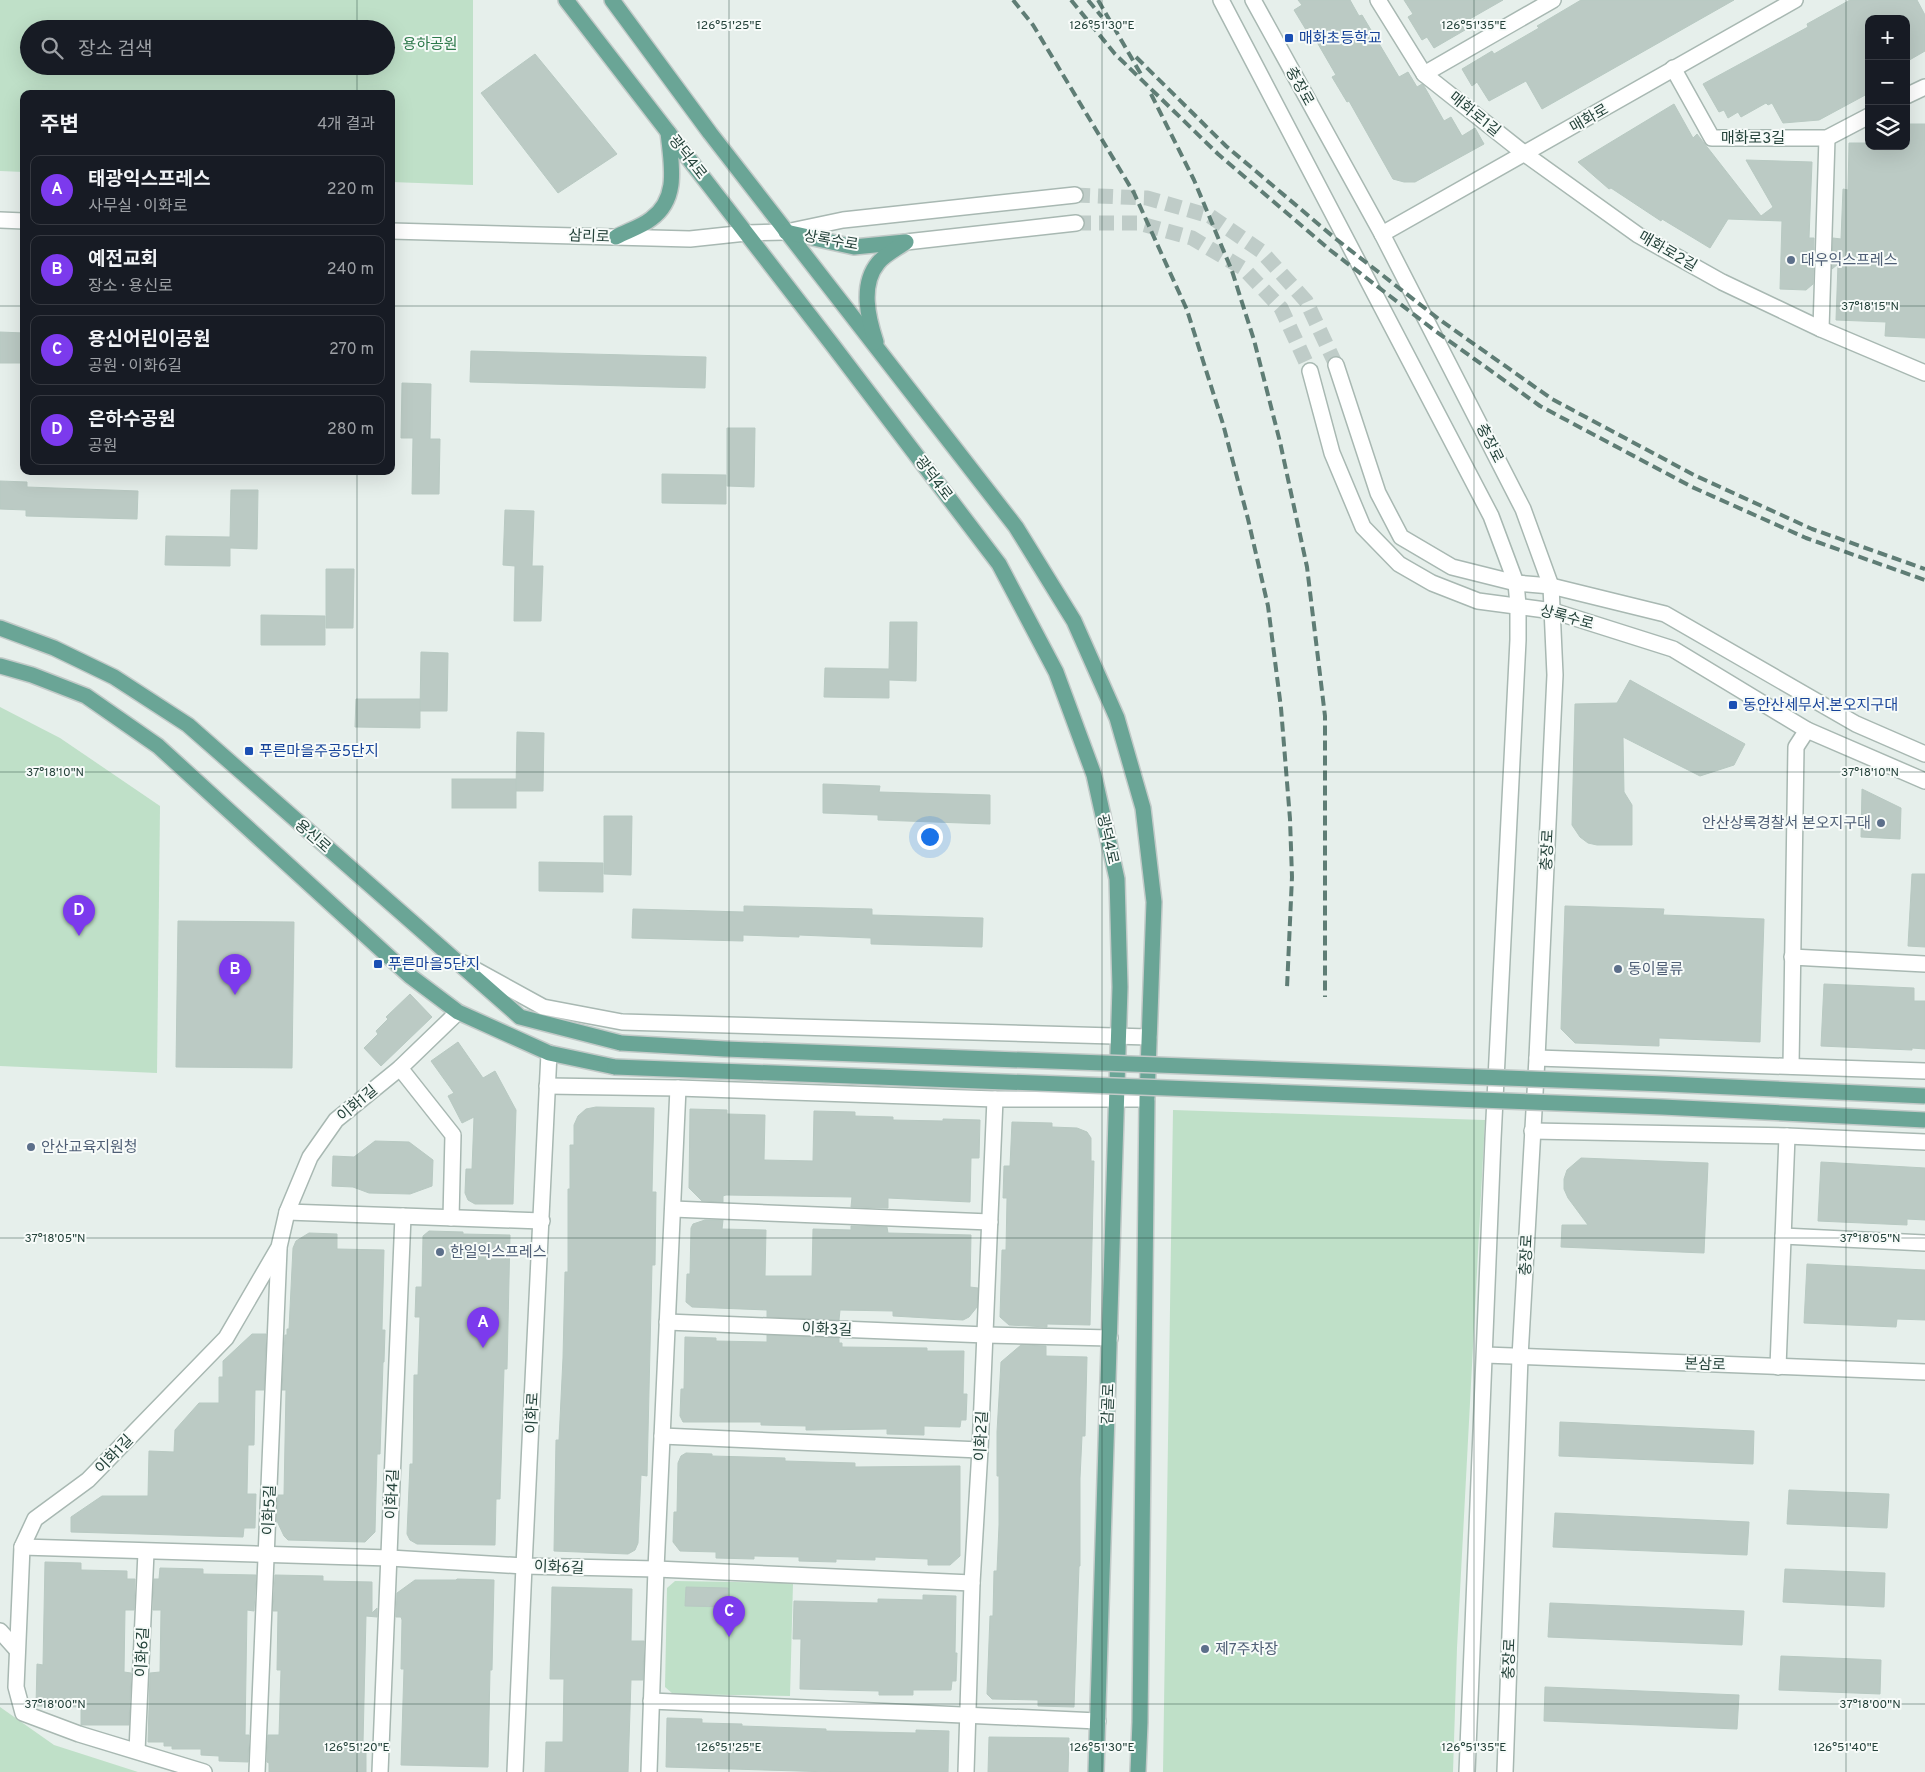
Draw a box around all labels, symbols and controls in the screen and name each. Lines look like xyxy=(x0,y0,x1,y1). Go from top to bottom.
map controls xyxy=(1865,15,1910,150)
button: + xyxy=(1865,15,1910,60)
text: 126°51'25"E xyxy=(696,18,762,34)
text: 126°51'30"E xyxy=(1069,18,1135,34)
text: 126°51'35"E xyxy=(1441,18,1507,34)
search box xyxy=(20,20,395,75)
place label: 매화초등학교 xyxy=(1299,29,1382,49)
marker: 매화초등학교 xyxy=(1283,32,1295,44)
icon: search xyxy=(38,34,66,62)
park label: 용하공원 xyxy=(402,36,458,55)
text: 장소 검색 xyxy=(78,38,152,62)
button: − xyxy=(1865,60,1910,105)
street label: 충장로 xyxy=(1280,64,1317,109)
street label: 매화로1길 xyxy=(1444,89,1504,142)
street label: 매화로 xyxy=(1567,101,1612,138)
button: layers xyxy=(1865,105,1910,150)
text: 주변 xyxy=(40,112,79,139)
text: 4개 결과 xyxy=(317,115,375,135)
street label: 매화로3길 xyxy=(1721,130,1785,149)
street label: 광덕4로 xyxy=(664,132,710,184)
text: 태광익스프레스 xyxy=(88,168,210,192)
text: A xyxy=(51,180,63,200)
text: 220 m xyxy=(327,180,374,200)
text: 사무실 · 이화로 xyxy=(88,197,187,217)
street label: 삼리로 xyxy=(568,227,610,248)
street label: 상록수로 xyxy=(802,227,860,256)
street label: 매화로2길 xyxy=(1635,228,1700,277)
text: 예전교회 xyxy=(88,248,158,272)
place label: 대우익스프레스 xyxy=(1801,252,1898,271)
marker: 대우익스프레스 xyxy=(1785,254,1797,266)
text: B xyxy=(51,260,63,280)
text: 240 m xyxy=(327,260,374,280)
text: 장소 · 용신로 xyxy=(88,277,173,297)
text: 37°18'15"N xyxy=(1841,299,1899,315)
text: 용신어린이공원 xyxy=(88,328,210,352)
text: C xyxy=(52,340,62,360)
text: 270 m xyxy=(329,340,374,360)
text: 공원 · 이화6길 xyxy=(88,357,182,377)
text: 은하수공원 xyxy=(88,408,175,432)
text: D xyxy=(51,420,63,440)
text: 280 m xyxy=(327,420,374,440)
street label: 충장로 xyxy=(1471,421,1507,466)
text: 공원 xyxy=(88,437,117,457)
street label: 광덕4로 xyxy=(910,453,956,505)
street label: 상록수로 xyxy=(1537,602,1596,635)
place label: 동안산세무서.본오지구대 xyxy=(1743,697,1898,716)
marker: 동안산세무서.본오지구대 xyxy=(1727,699,1739,711)
place label: 푸른마을주공5단지 xyxy=(259,743,379,762)
marker: 푸른마을주공5단지 xyxy=(243,745,255,757)
text: 37°18'10"N xyxy=(26,765,84,781)
text: 37°18'10"N xyxy=(1841,765,1899,781)
street label: 광덕4로 xyxy=(1092,812,1121,866)
place label: 안산상록경찰서 본오지구대 xyxy=(1702,815,1871,834)
street label: 용신로 xyxy=(290,816,334,858)
marker: 안산상록경찰서 본오지구대 xyxy=(1875,817,1887,829)
your location xyxy=(917,824,943,850)
street label: 충장로 xyxy=(1538,829,1559,871)
pin: D xyxy=(63,895,95,936)
pin: B xyxy=(219,954,251,995)
place label: 푸른마을5단지 xyxy=(388,956,480,975)
marker: 푸른마을5단지 xyxy=(372,958,384,970)
place label: 동이물류 xyxy=(1628,961,1683,980)
marker: 동이물류 xyxy=(1612,963,1624,975)
street label: 이화1길 xyxy=(334,1082,382,1127)
place label: 안산교육지원청 xyxy=(41,1139,138,1158)
marker: 안산교육지원청 xyxy=(25,1141,37,1153)
text: 37°18'05"N xyxy=(24,1231,86,1247)
text: 37°18'05"N xyxy=(1839,1231,1901,1247)
street label: 충장로 xyxy=(1517,1234,1538,1276)
place label: 한일익스프레스 xyxy=(450,1244,547,1263)
marker: 한일익스프레스 xyxy=(434,1246,446,1258)
pin: A xyxy=(467,1307,499,1348)
street label: 이화3길 xyxy=(801,1320,852,1341)
street label: 본삼로 xyxy=(1684,1355,1726,1376)
street label: 감골로 xyxy=(1099,1383,1120,1425)
street label: 이화로 xyxy=(523,1392,544,1434)
street label: 이화2길 xyxy=(972,1410,993,1462)
street label: 이화1길 xyxy=(92,1432,138,1479)
street label: 이화4길 xyxy=(383,1468,404,1520)
street label: 이화5길 xyxy=(260,1484,281,1536)
street label: 이화6길 xyxy=(533,1558,584,1579)
pin: C xyxy=(713,1596,745,1637)
street label: 이화6길 xyxy=(133,1626,154,1678)
street label: 충장로 xyxy=(1500,1638,1521,1680)
place label: 제7주차장 xyxy=(1215,1641,1278,1660)
marker: 제7주차장 xyxy=(1199,1643,1211,1655)
text: 37°18'00"N xyxy=(24,1697,86,1713)
text: 37°18'00"N xyxy=(1839,1697,1901,1713)
text: 126°51'20"E xyxy=(324,1740,390,1756)
text: 126°51'25"E xyxy=(696,1740,762,1756)
text: 126°51'30"E xyxy=(1069,1740,1135,1756)
text: 126°51'35"E xyxy=(1441,1740,1507,1756)
text: 126°51'40"E xyxy=(1813,1740,1879,1756)

